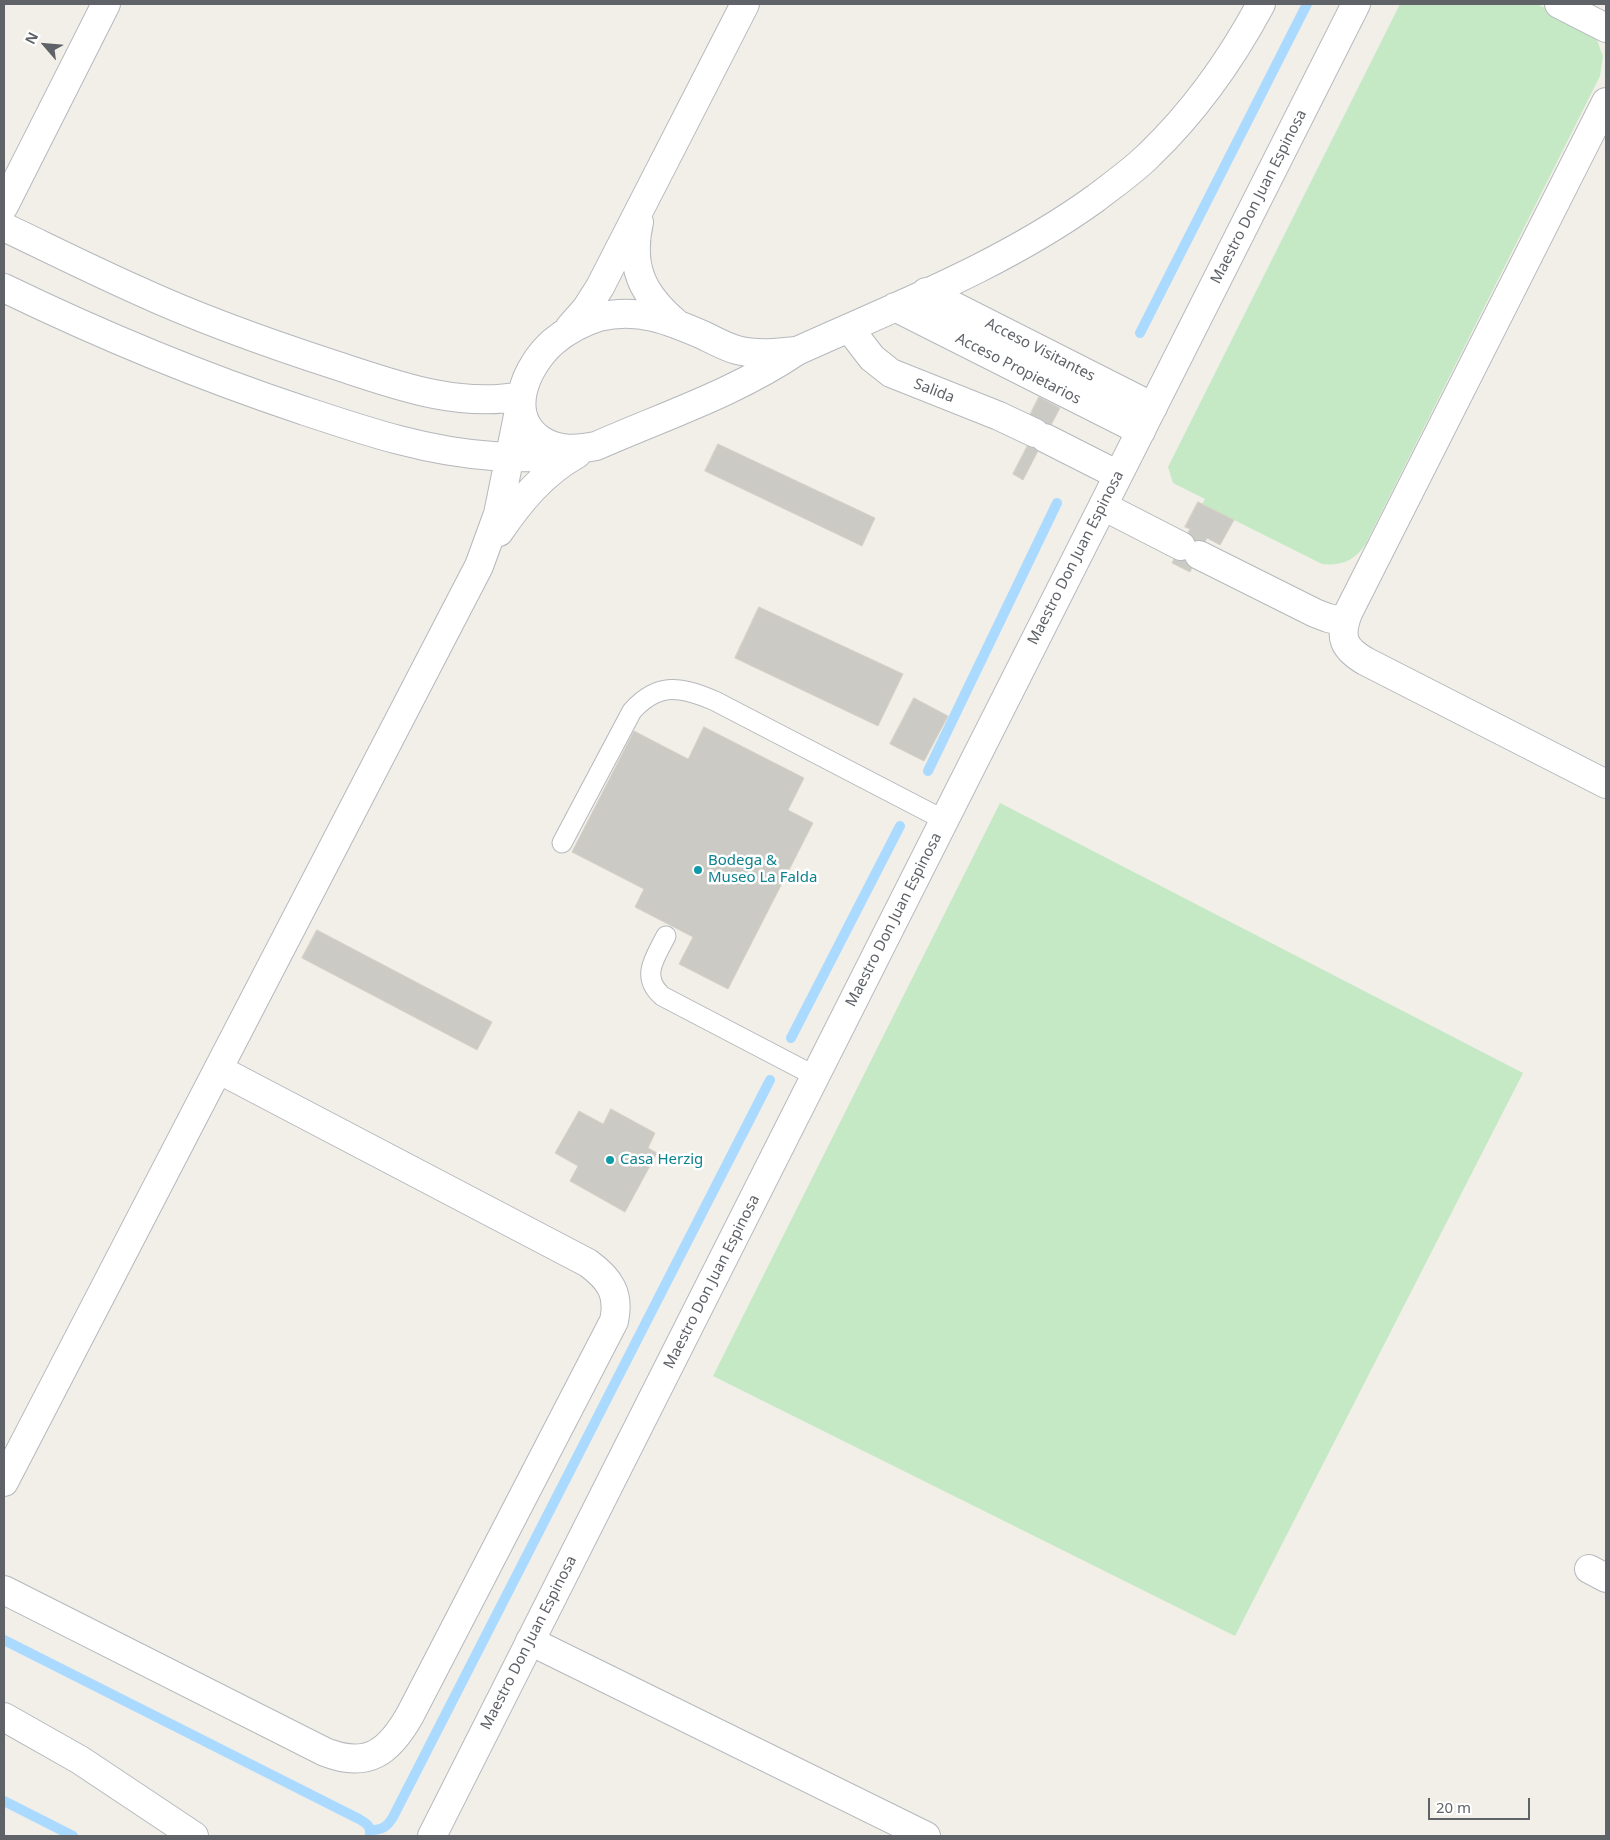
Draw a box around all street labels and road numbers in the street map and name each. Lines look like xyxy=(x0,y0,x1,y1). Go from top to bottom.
street label: Maestro Don Juan Espinosa xyxy=(1207,107,1311,287)
street label: Acceso Visitantes xyxy=(982,315,1098,385)
street label: Acceso Propietarios xyxy=(952,330,1084,408)
street label: Salida xyxy=(911,375,957,407)
street label: Maestro Don Juan Espinosa xyxy=(1024,468,1128,648)
street label: Maestro Don Juan Espinosa xyxy=(842,830,946,1010)
street label: Maestro Don Juan Espinosa xyxy=(660,1192,764,1372)
street label: Maestro Don Juan Espinosa xyxy=(477,1553,581,1733)

